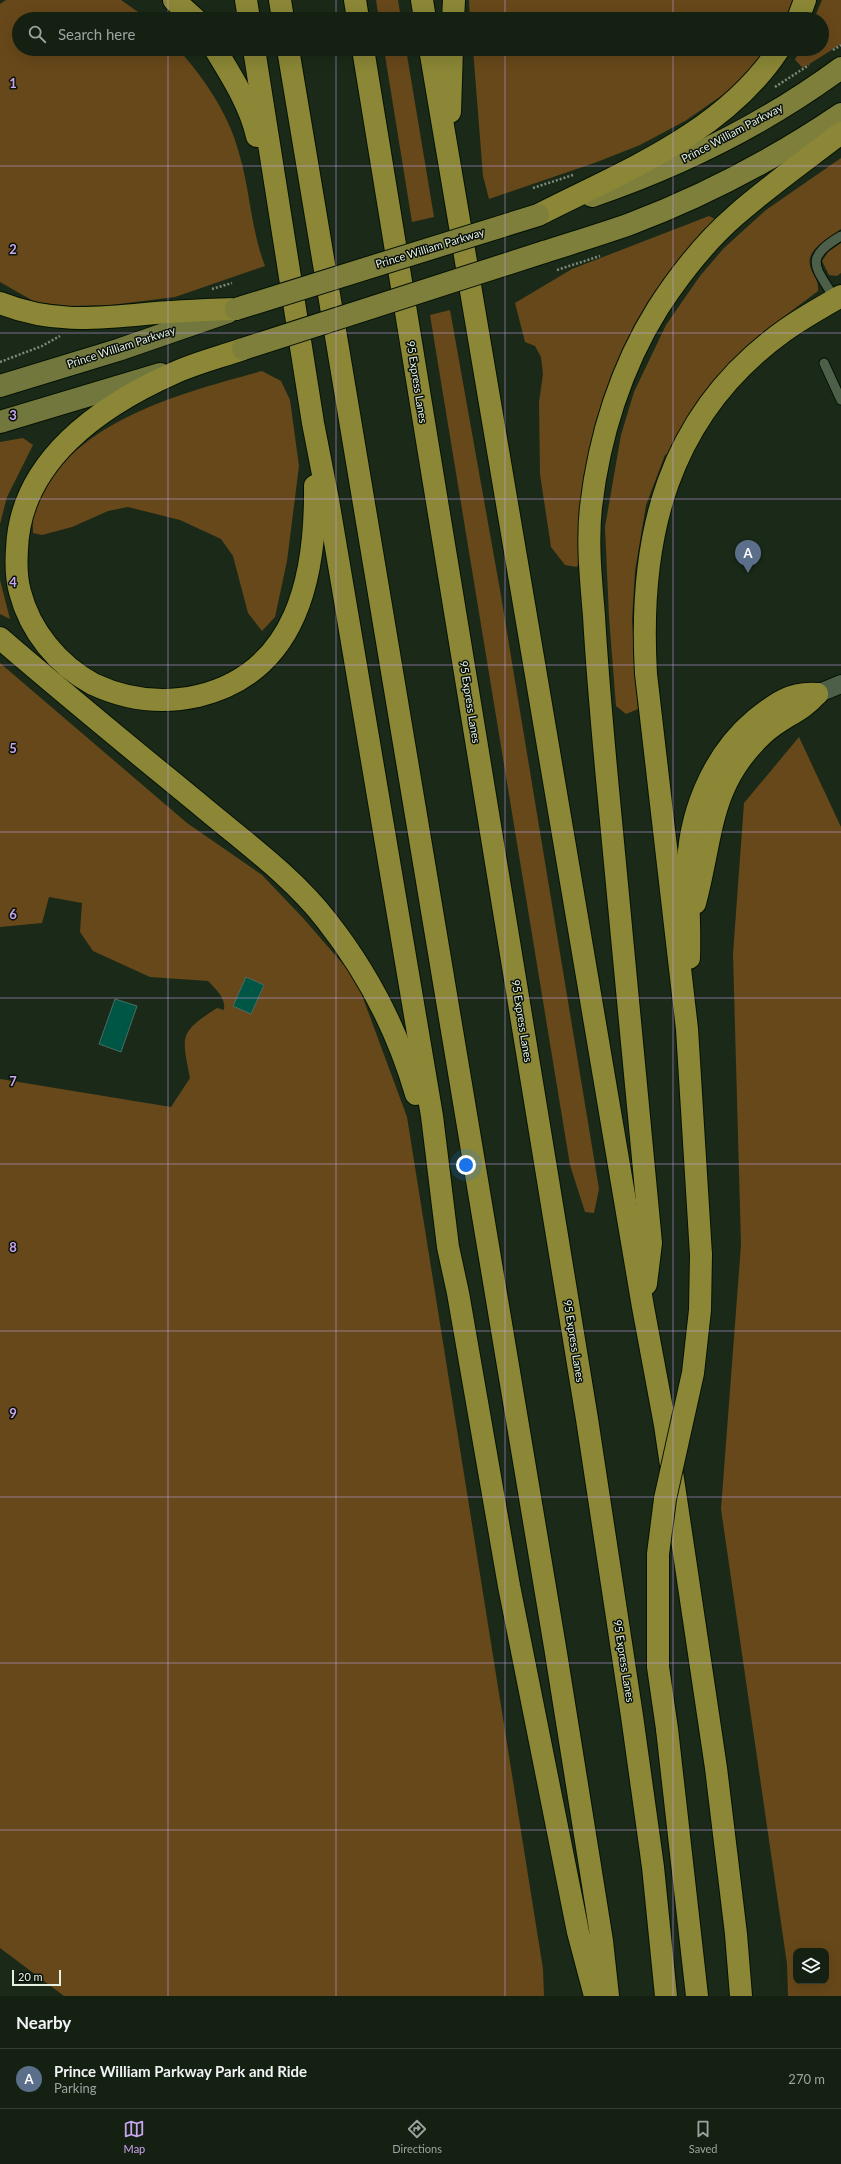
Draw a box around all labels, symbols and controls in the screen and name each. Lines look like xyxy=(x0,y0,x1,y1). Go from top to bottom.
search box xyxy=(12,12,829,56)
icon: search xyxy=(26,23,48,45)
text: Search here xyxy=(58,25,135,43)
text: 1 xyxy=(9,75,17,91)
street label: Prince William Parkway xyxy=(679,100,785,165)
street label: Prince William Parkway xyxy=(374,225,486,270)
text: 2 xyxy=(9,241,17,257)
street label: Prince William Parkway xyxy=(65,323,177,370)
street label: 95 Express Lanes xyxy=(405,340,430,424)
text: 3 xyxy=(9,407,17,423)
pin: A xyxy=(735,540,761,573)
text: 4 xyxy=(9,574,17,590)
street label: 95 Express Lanes xyxy=(458,660,483,744)
text: 5 xyxy=(9,740,17,756)
text: 6 xyxy=(9,906,17,922)
street label: 95 Express Lanes xyxy=(510,979,535,1063)
text: 7 xyxy=(9,1073,17,1089)
your location xyxy=(456,1155,476,1175)
text: 8 xyxy=(9,1239,17,1255)
street label: 95 Express Lanes xyxy=(562,1299,587,1383)
text: 9 xyxy=(9,1405,17,1421)
street label: 95 Express Lanes xyxy=(612,1619,637,1703)
map controls xyxy=(793,1948,829,1984)
button: layers xyxy=(793,1948,829,1984)
scale bar xyxy=(12,1968,61,1987)
text: 20 m xyxy=(18,1970,43,1983)
text: Nearby xyxy=(16,2012,71,2033)
text: Prince William Parkway Park and Ride xyxy=(54,2062,307,2080)
text: A xyxy=(24,2071,34,2087)
text: 270 m xyxy=(788,2071,825,2087)
text: Parking xyxy=(54,2080,97,2096)
tab: Map xyxy=(123,2118,145,2155)
tab: Directions xyxy=(392,2118,442,2155)
tab: Saved xyxy=(689,2118,718,2155)

